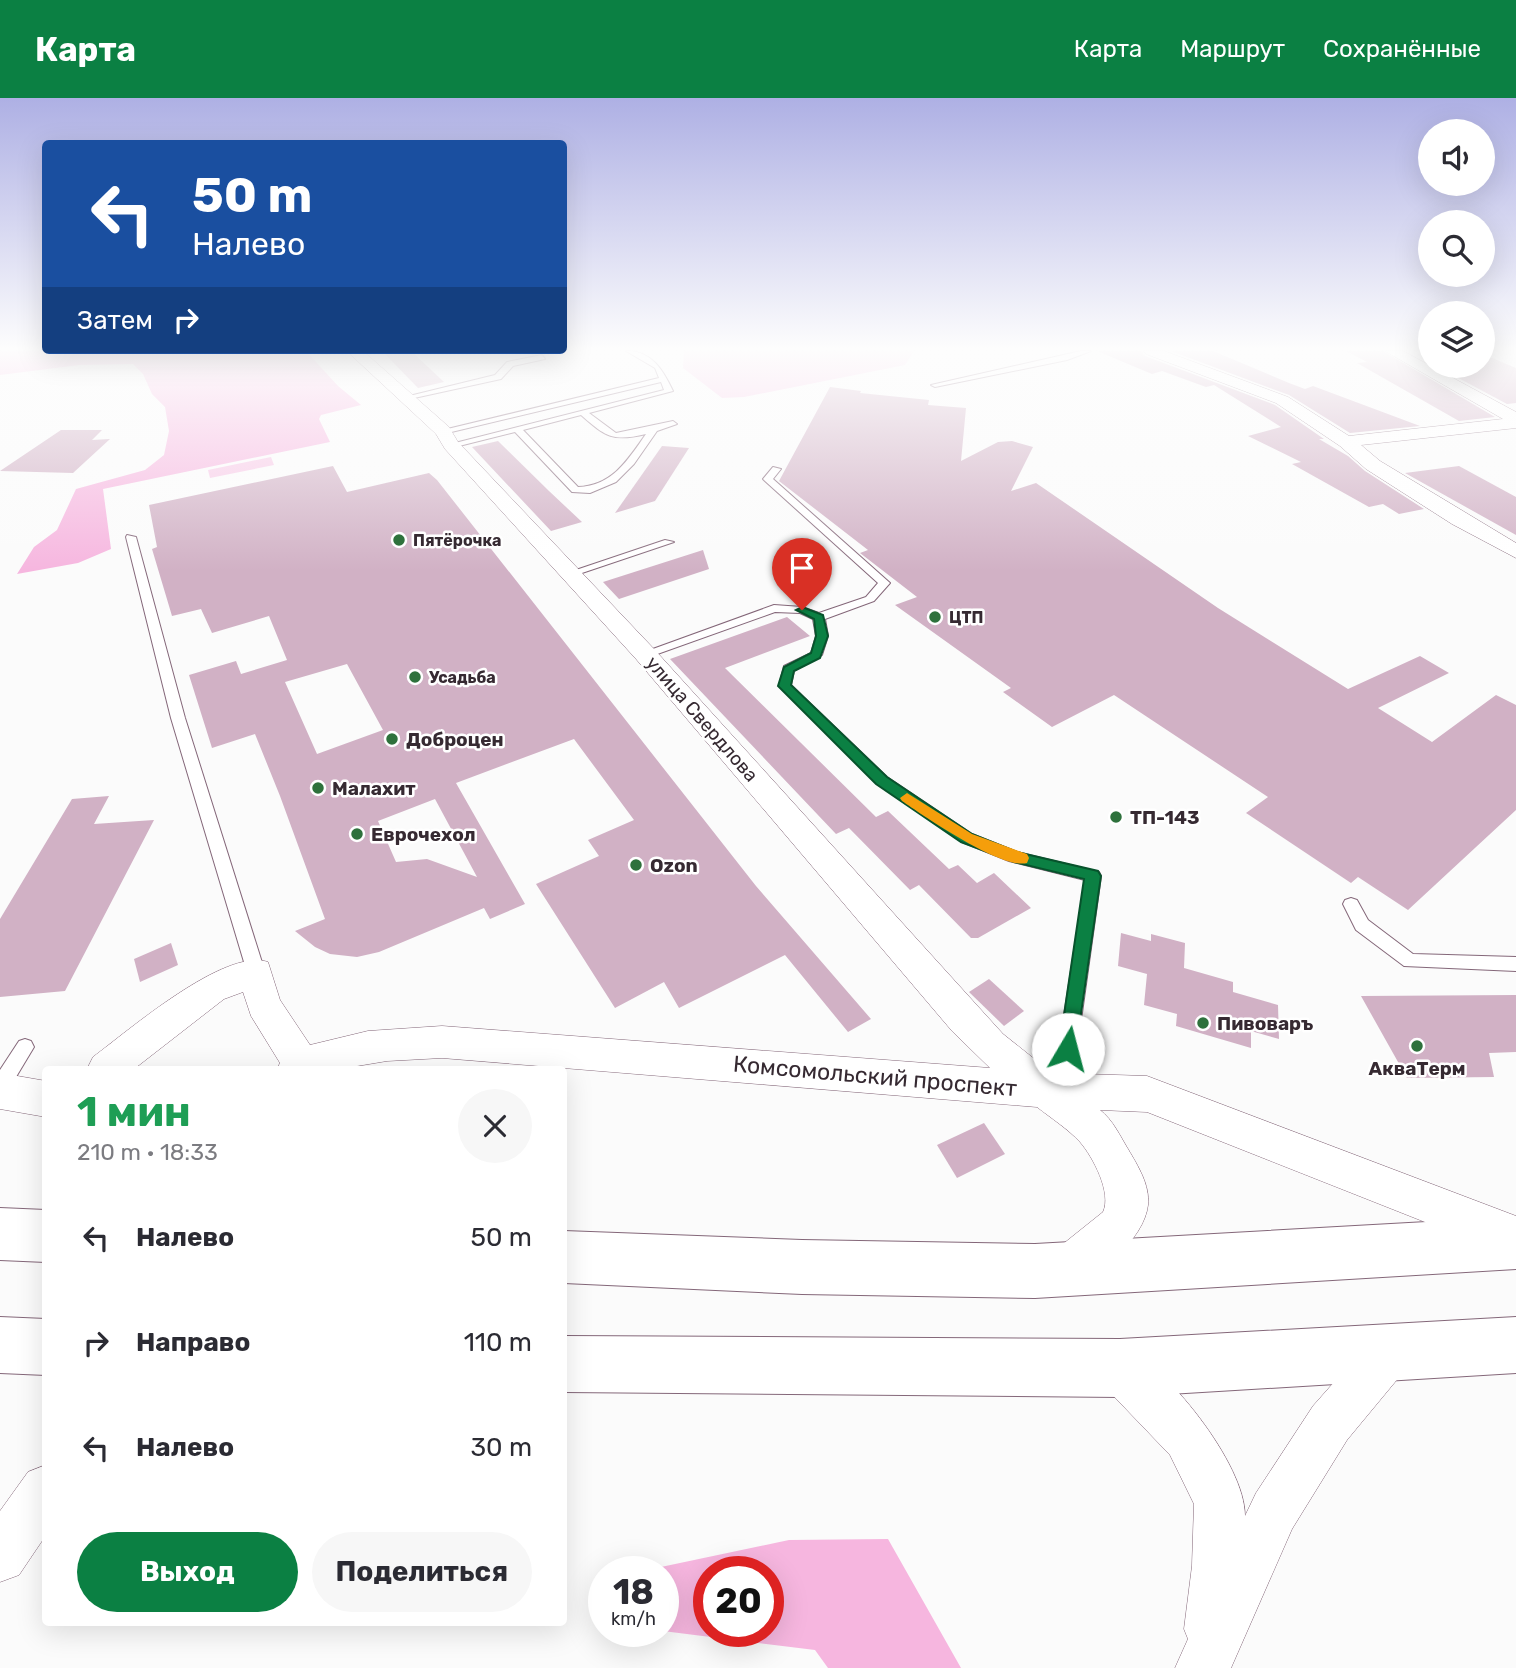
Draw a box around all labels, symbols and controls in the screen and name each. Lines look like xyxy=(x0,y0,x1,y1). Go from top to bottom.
text: Карта xyxy=(35,30,136,69)
text: Карта xyxy=(1074,35,1142,63)
text: Маршрут xyxy=(1180,35,1285,63)
text: Сохранённые xyxy=(1323,35,1481,63)
map controls xyxy=(1418,119,1495,378)
button: sound xyxy=(1418,119,1495,196)
text: 50 m xyxy=(192,166,312,224)
icon: left xyxy=(77,168,168,259)
button: search xyxy=(1418,210,1495,287)
text: Налево xyxy=(192,225,305,263)
icon: right xyxy=(167,301,205,339)
button: layers xyxy=(1418,301,1495,378)
text: Затем xyxy=(77,305,153,336)
place label: Пятёрочка xyxy=(413,531,502,550)
marker: Пятёрочка xyxy=(391,532,407,548)
pin xyxy=(772,538,832,610)
icon: arrive xyxy=(783,549,821,587)
place label: ЦТП xyxy=(949,608,983,627)
marker: ЦТП xyxy=(927,609,943,625)
street label: улица Свердлова xyxy=(641,651,763,787)
place label: Усадьба xyxy=(429,668,496,687)
marker: Усадьба xyxy=(407,669,423,685)
place label: Доброцен xyxy=(406,728,504,751)
marker: Доброцен xyxy=(384,731,400,747)
place label: Малахит xyxy=(332,777,416,800)
marker: Малахит xyxy=(310,780,326,796)
place label: ТП-143 xyxy=(1130,806,1200,829)
marker: ТП-143 xyxy=(1108,809,1124,825)
place label: Еврочехол xyxy=(371,823,476,846)
marker: Еврочехол xyxy=(349,826,365,842)
place label: Ozon xyxy=(650,854,698,877)
marker: Ozon xyxy=(628,857,644,873)
position arrow xyxy=(1031,1012,1105,1086)
place label: Пивоваръ xyxy=(1217,1012,1313,1035)
marker: Пивоваръ xyxy=(1195,1015,1211,1031)
marker: АкваТерм xyxy=(1409,1038,1425,1054)
street label: Комсомольский проспект xyxy=(732,1050,1018,1102)
place label: АкваТерм xyxy=(1369,1057,1465,1080)
text: 1 мин xyxy=(77,1087,191,1137)
button: close xyxy=(458,1089,532,1163)
text: 210 m · 18:33 xyxy=(77,1138,218,1166)
icon: left xyxy=(77,1219,115,1257)
text: Налево xyxy=(136,1222,234,1253)
text: 50 m xyxy=(471,1222,532,1253)
icon: right xyxy=(77,1324,115,1362)
text: Направо xyxy=(136,1327,250,1358)
text: 110 m xyxy=(464,1327,532,1358)
icon: left xyxy=(77,1429,115,1467)
text: Налево xyxy=(136,1432,234,1463)
text: 30 m xyxy=(470,1432,532,1463)
button: Выход xyxy=(77,1532,298,1612)
button: Поделиться xyxy=(312,1532,532,1612)
speed limit sign: 20 xyxy=(693,1556,784,1647)
text: 18 xyxy=(613,1571,654,1613)
text: km/h xyxy=(611,1608,656,1630)

